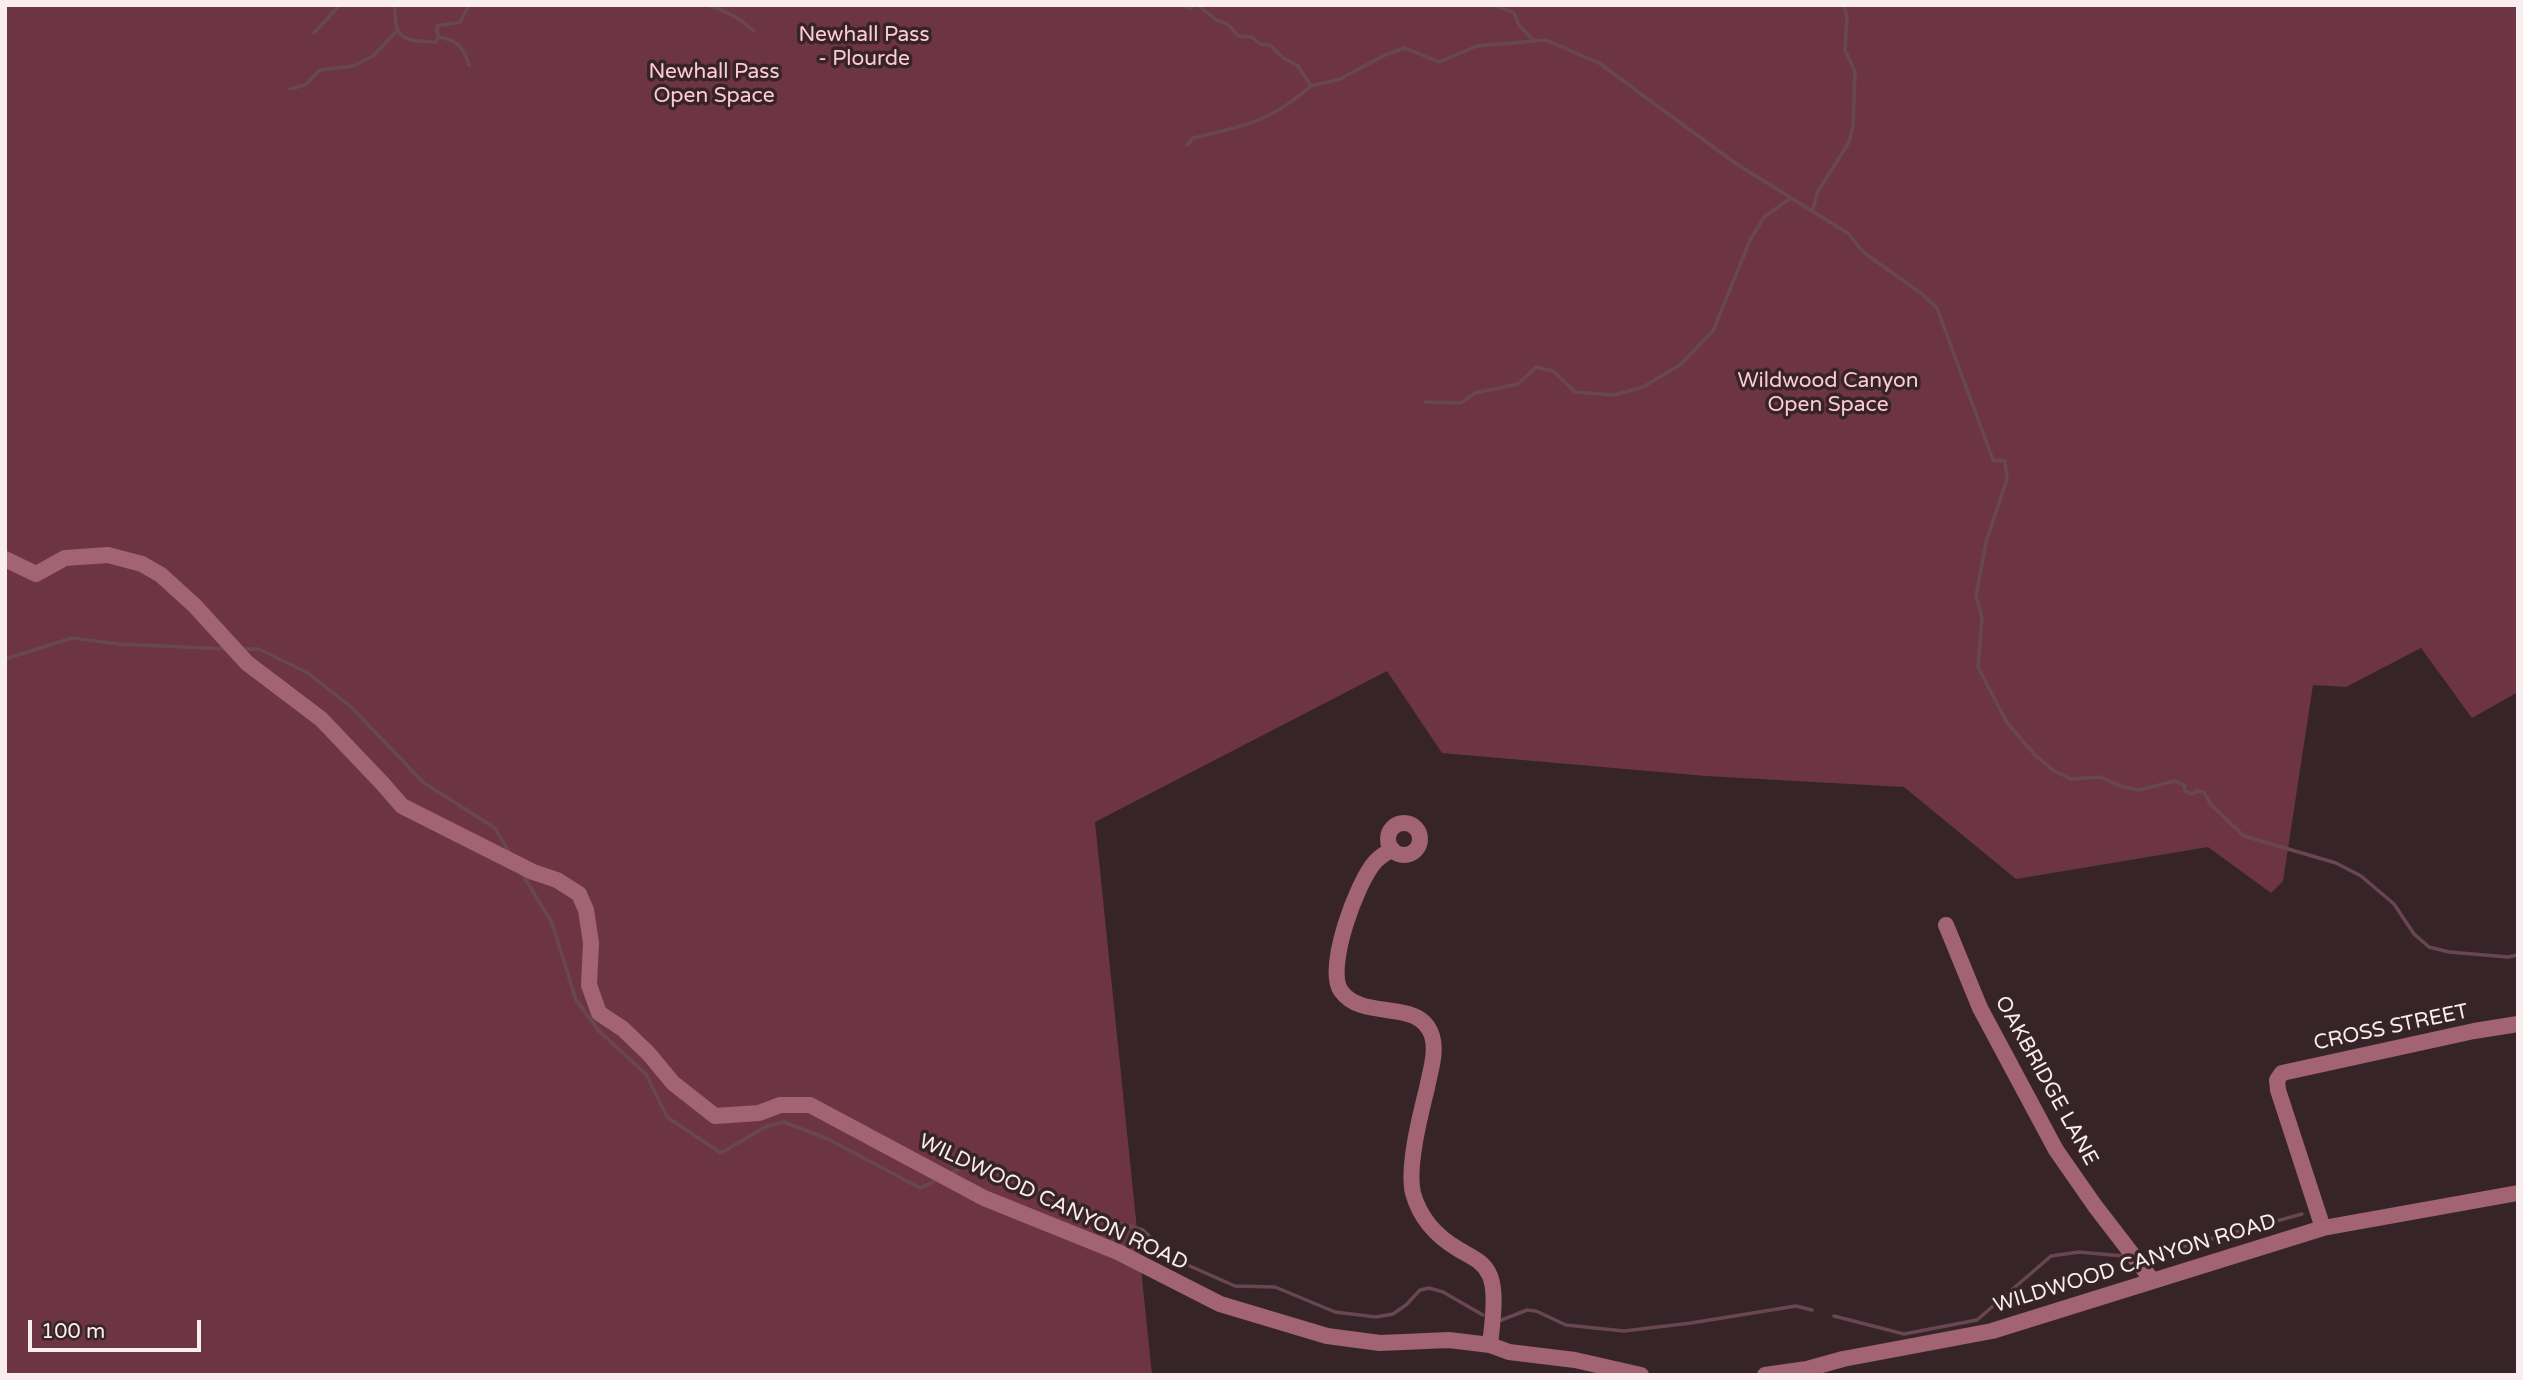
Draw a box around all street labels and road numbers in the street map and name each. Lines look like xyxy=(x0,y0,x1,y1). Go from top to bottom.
street label: OAKBRIDGE LANE xyxy=(1989,992,2103,1170)
street label: CROSS STREET xyxy=(2311,999,2471,1057)
street label: WILDWOOD CANYON ROAD xyxy=(914,1129,1192,1277)
street label: WILDWOOD CANYON ROAD xyxy=(1991,1209,2279,1319)

